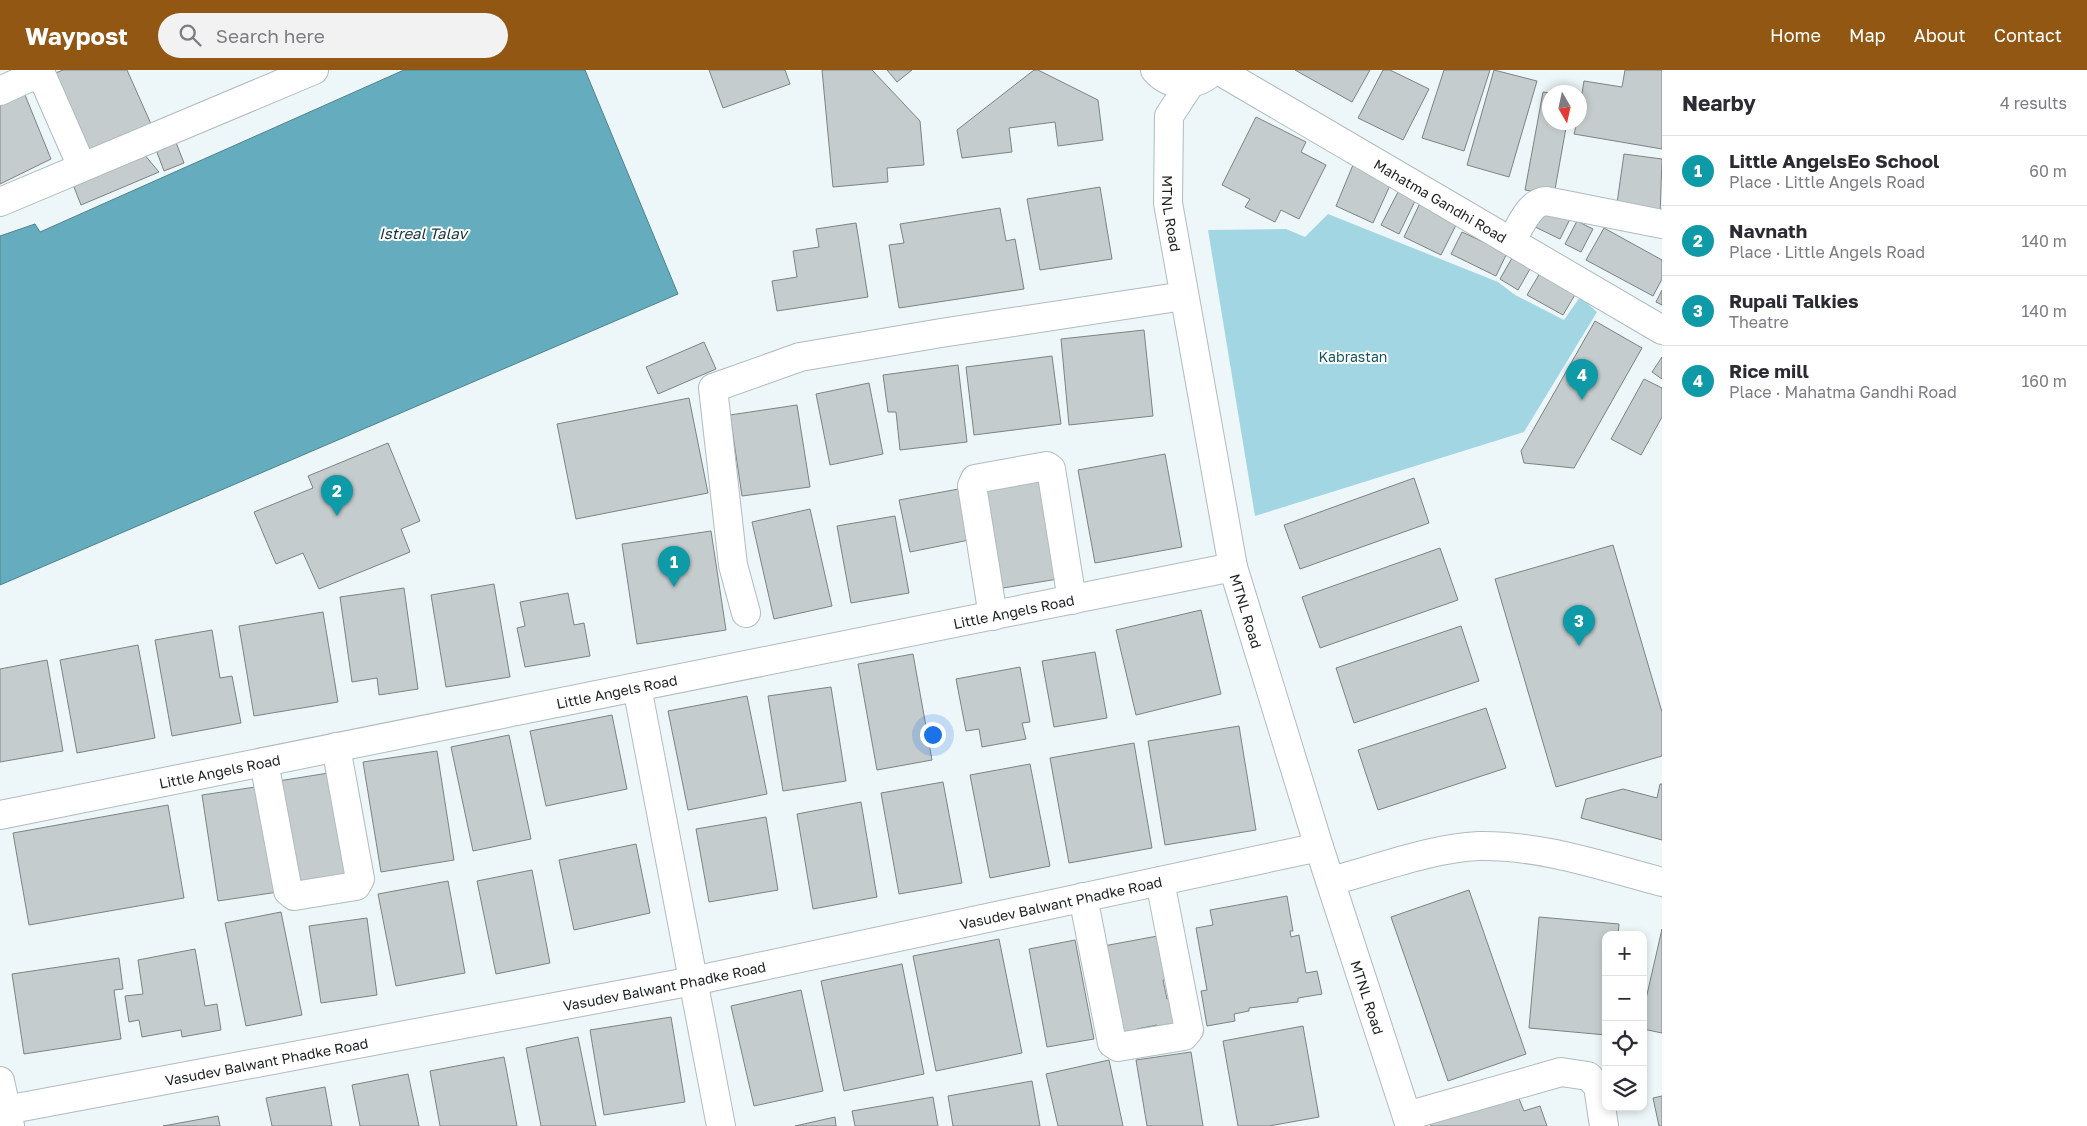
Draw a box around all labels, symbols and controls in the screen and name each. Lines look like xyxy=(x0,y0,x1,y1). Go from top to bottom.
search box xyxy=(158,13,508,58)
text: Waypost xyxy=(25,21,128,50)
icon: search xyxy=(176,21,204,49)
text: Search here xyxy=(216,24,325,47)
text: Home xyxy=(1770,24,1821,46)
text: Map xyxy=(1849,24,1886,46)
text: About xyxy=(1914,24,1966,46)
text: Contact xyxy=(1994,24,2062,46)
north arrow xyxy=(1542,85,1587,130)
text: Nearby xyxy=(1682,90,1756,116)
text: 4 results xyxy=(2000,93,2067,113)
text: Little AngelsEo School xyxy=(1729,149,1939,172)
street label: Mahatma Gandhi Road xyxy=(1371,155,1510,246)
text: 1 xyxy=(1694,161,1702,181)
text: 60 m xyxy=(2029,161,2067,181)
text: Place · Little Angels Road xyxy=(1729,172,1925,192)
street label: MTNL Road xyxy=(1159,175,1185,253)
text: Navnath xyxy=(1729,219,1807,242)
water label: Istreal Talav xyxy=(379,224,470,242)
text: 2 xyxy=(1693,231,1703,251)
text: 140 m xyxy=(2021,231,2067,251)
text: Place · Little Angels Road xyxy=(1729,242,1925,262)
text: Rupali Talkies xyxy=(1729,289,1859,312)
text: 3 xyxy=(1693,301,1703,321)
text: 140 m xyxy=(2021,301,2067,321)
text: Theatre xyxy=(1729,312,1789,332)
park label: Kabrastan xyxy=(1319,348,1387,365)
pin: 4 xyxy=(1566,359,1598,400)
text: Rice mill xyxy=(1729,359,1809,382)
text: 4 xyxy=(1693,371,1703,391)
text: 160 m xyxy=(2021,371,2067,391)
text: Place · Mahatma Gandhi Road xyxy=(1729,382,1957,402)
pin: 2 xyxy=(321,475,353,516)
pin: 1 xyxy=(658,546,690,587)
street label: MTNL Road xyxy=(1227,572,1266,650)
street label: Little Angels Road xyxy=(952,591,1076,632)
pin: 3 xyxy=(1563,605,1595,646)
street label: Little Angels Road xyxy=(555,670,679,711)
your location xyxy=(920,722,946,748)
street label: Little Angels Road xyxy=(157,750,282,791)
street label: Vasudev Balwant Phadke Road xyxy=(958,872,1163,932)
map controls xyxy=(1602,931,1647,1111)
button: + xyxy=(1602,931,1647,976)
street label: Vasudev Balwant Phadke Road xyxy=(562,957,767,1014)
street label: MTNL Road xyxy=(1348,958,1388,1037)
button: − xyxy=(1602,976,1647,1021)
button: locate xyxy=(1602,1021,1647,1066)
street label: Vasudev Balwant Phadke Road xyxy=(163,1034,369,1088)
button: layers xyxy=(1602,1066,1647,1111)

